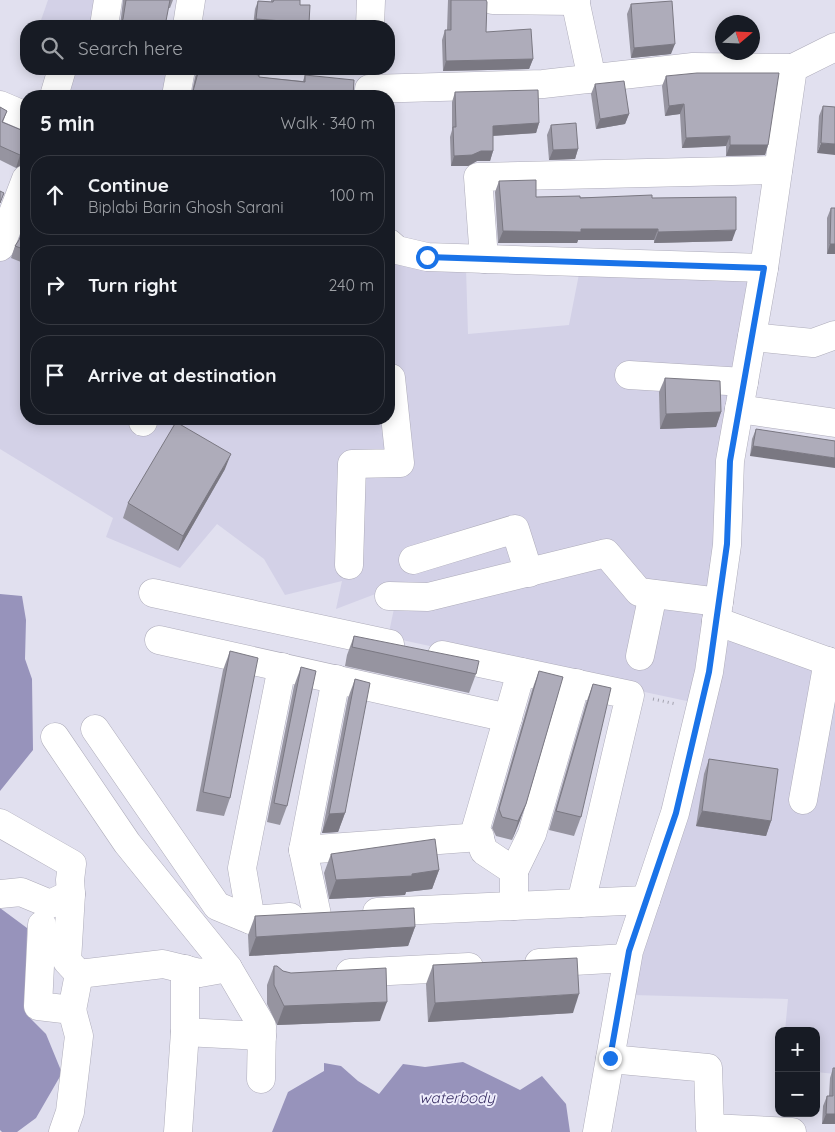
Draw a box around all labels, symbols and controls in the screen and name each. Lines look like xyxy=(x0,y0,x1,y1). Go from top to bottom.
north arrow xyxy=(715,15,760,60)
search box xyxy=(20,20,395,75)
icon: search xyxy=(38,34,66,62)
text: Search here xyxy=(78,36,183,60)
text: 5 min xyxy=(40,110,95,136)
text: Walk · 340 m xyxy=(281,113,375,133)
text: Continue xyxy=(88,173,169,197)
icon: ahead xyxy=(41,181,69,209)
text: 100 m xyxy=(330,185,374,205)
text: Biplabi Barin Ghosh Sarani xyxy=(88,197,284,217)
route start xyxy=(416,246,439,269)
icon: right xyxy=(41,271,69,299)
text: Turn right xyxy=(88,273,177,297)
text: 240 m xyxy=(328,275,374,295)
icon: arrive xyxy=(41,361,69,389)
text: Arrive at destination xyxy=(88,363,277,387)
map controls xyxy=(775,1027,820,1117)
button: + xyxy=(775,1027,820,1072)
route end xyxy=(599,1047,622,1070)
button: − xyxy=(775,1072,820,1117)
water label: waterbody xyxy=(419,1088,496,1107)

